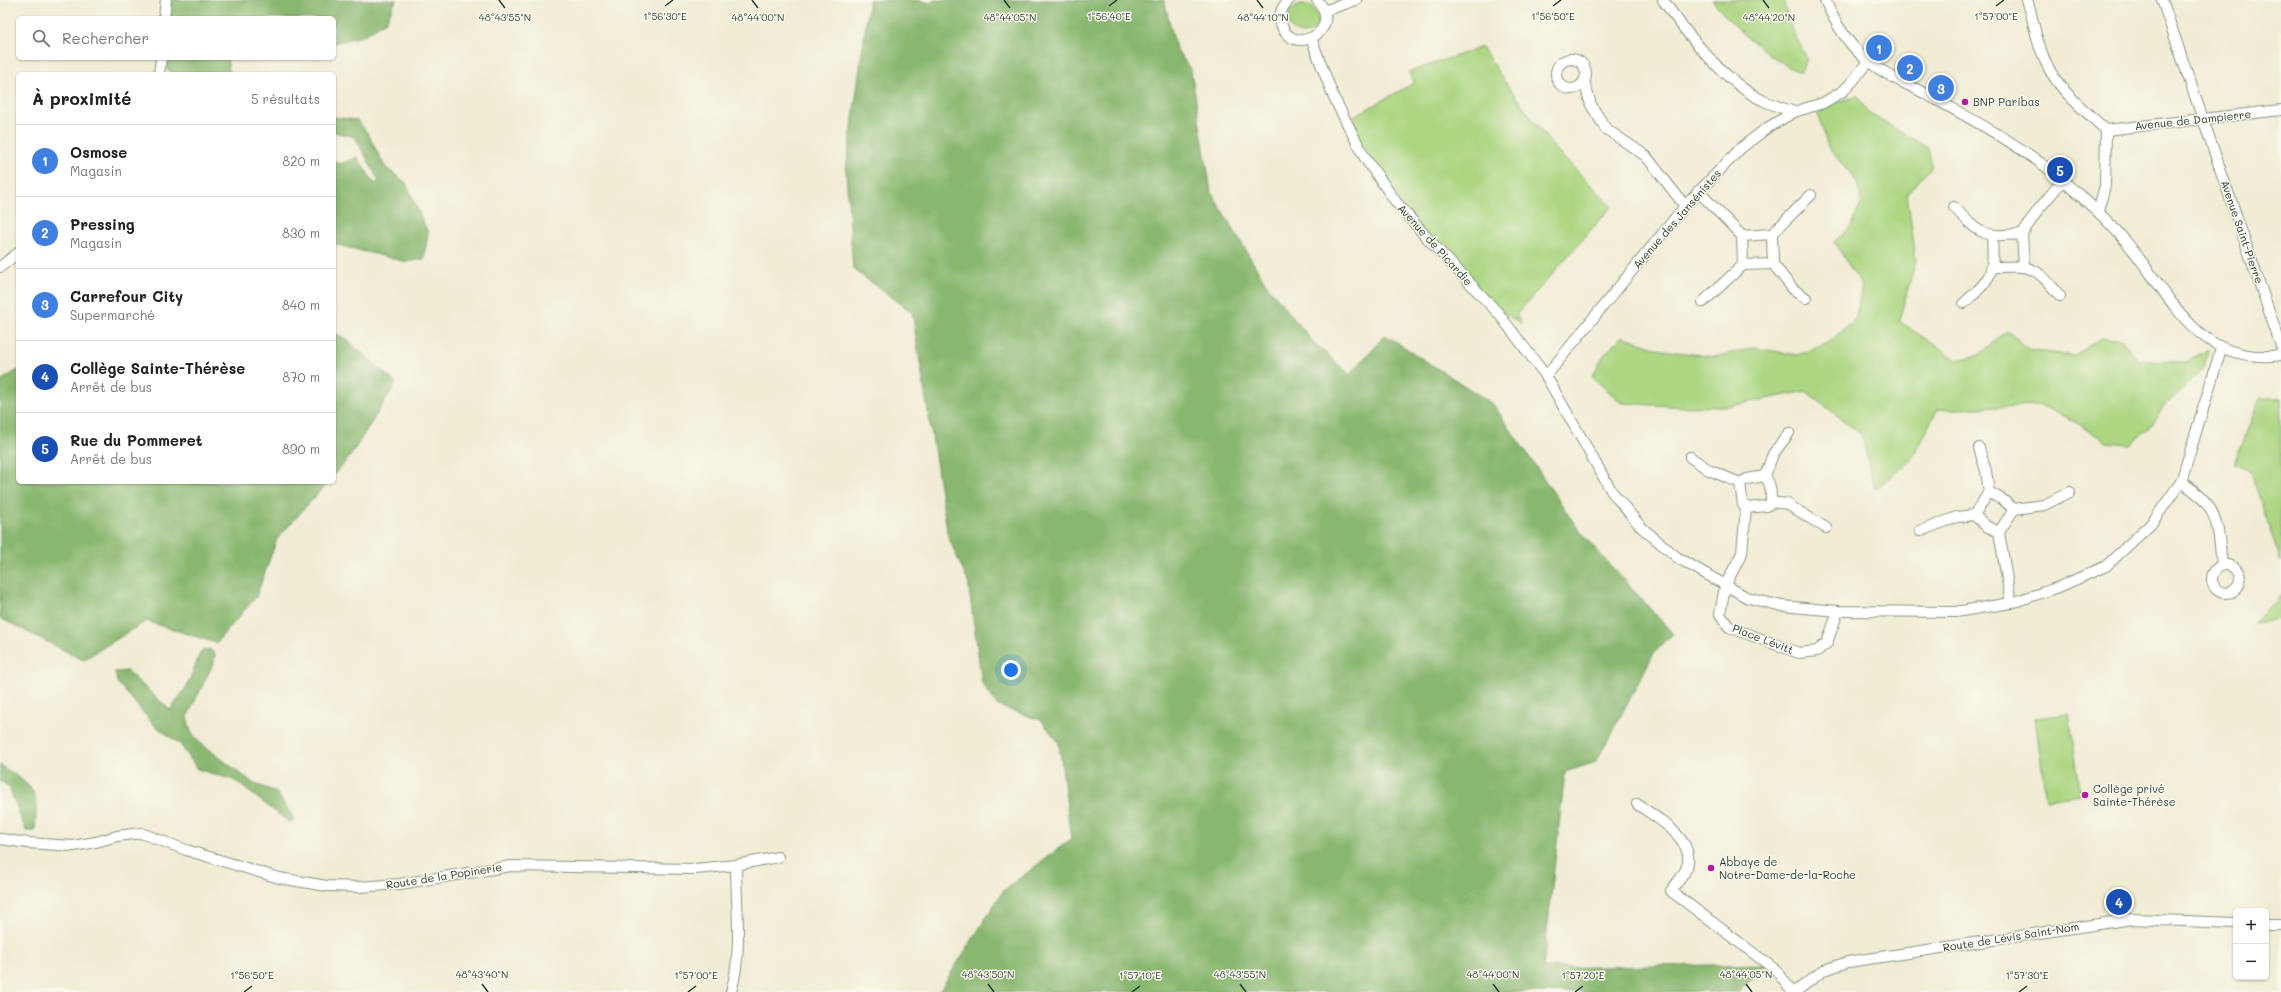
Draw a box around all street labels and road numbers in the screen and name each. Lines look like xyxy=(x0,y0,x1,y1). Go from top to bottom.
street label: Avenue de Dampierre xyxy=(2134,106,2252,133)
street label: Avenue des Jansénistes xyxy=(1629,166,1724,272)
street label: Avenue Saint-Pierre xyxy=(2218,178,2267,286)
street label: Avenue de Picardie xyxy=(1395,201,1476,289)
street label: Place Lévitt xyxy=(1730,620,1796,657)
street label: Route de la Popinerie xyxy=(385,859,503,892)
street label: Route de Lévis Saint-Nom xyxy=(1942,918,2080,955)

